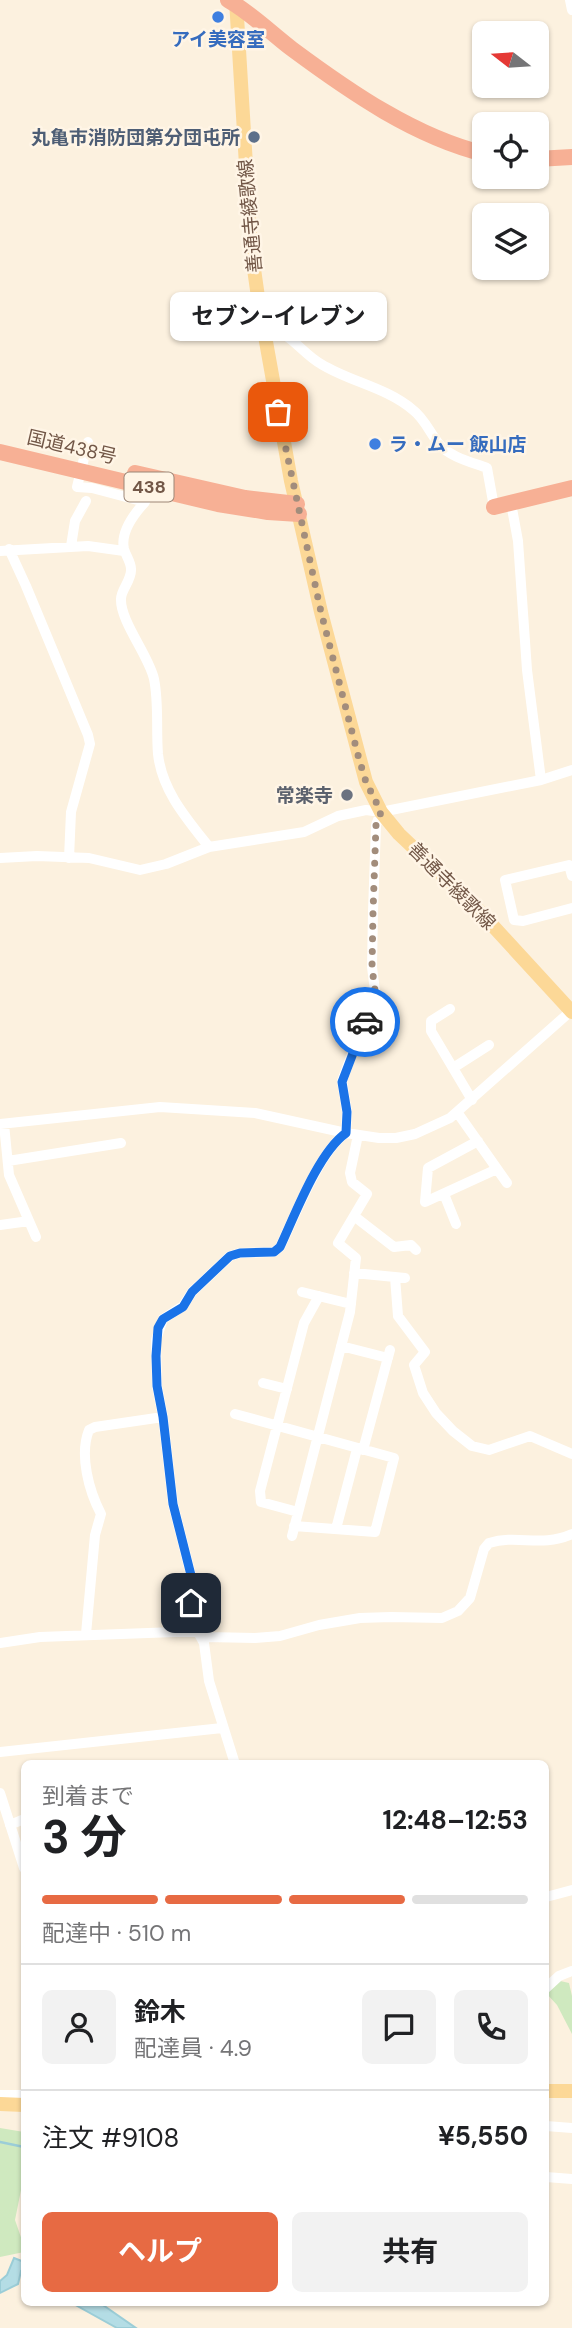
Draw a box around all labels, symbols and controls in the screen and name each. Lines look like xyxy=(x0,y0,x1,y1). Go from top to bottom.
marker: アイ美容室 xyxy=(210,9,226,25)
north arrow xyxy=(472,21,550,98)
map controls xyxy=(472,21,549,280)
place label: アイ美容室 xyxy=(171,27,265,52)
button: locate xyxy=(472,112,549,189)
place label: 丸亀市消防団第分団屯所 xyxy=(31,125,240,150)
marker: 丸亀市消防団第分団屯所 xyxy=(246,129,262,145)
street label: 善通寺綾歌線 xyxy=(233,158,267,274)
button: layers xyxy=(472,203,549,280)
callout: セブン-イレブン xyxy=(170,293,386,342)
text: セブン-イレブン xyxy=(191,301,366,331)
pin xyxy=(248,382,308,442)
icon: bag xyxy=(259,393,297,431)
street label: 国道438号 xyxy=(25,425,119,469)
place label: ラ・ムー 飯山店 xyxy=(389,432,526,457)
marker: ラ・ムー 飯山店 xyxy=(367,436,383,452)
road number: 438 xyxy=(124,472,174,502)
place label: 常楽寺 xyxy=(276,783,333,808)
marker: 常楽寺 xyxy=(339,787,355,803)
street label: 善通寺綾歌線 xyxy=(403,837,501,935)
courier xyxy=(330,987,400,1057)
icon: car xyxy=(346,1003,384,1041)
pin xyxy=(161,1573,221,1633)
icon: home xyxy=(172,1584,210,1622)
text: 到着まで xyxy=(42,1781,134,1811)
text: 12:48–12:53 xyxy=(383,1803,528,1837)
text: 3 分 xyxy=(42,1807,127,1867)
text: 配達中 · 510 m xyxy=(42,1918,191,1948)
button: person xyxy=(42,1990,116,2064)
button: chat xyxy=(362,1990,436,2064)
button: phone xyxy=(454,1990,528,2064)
text: 鈴木 xyxy=(134,1995,186,2029)
text: 配達員 · 4.9 xyxy=(134,2033,252,2063)
text: ¥5,550 xyxy=(438,2119,528,2153)
text: 注文 #9108 xyxy=(42,2121,179,2155)
button: ヘルプ xyxy=(42,2212,278,2292)
button: 共有 xyxy=(292,2212,528,2292)

